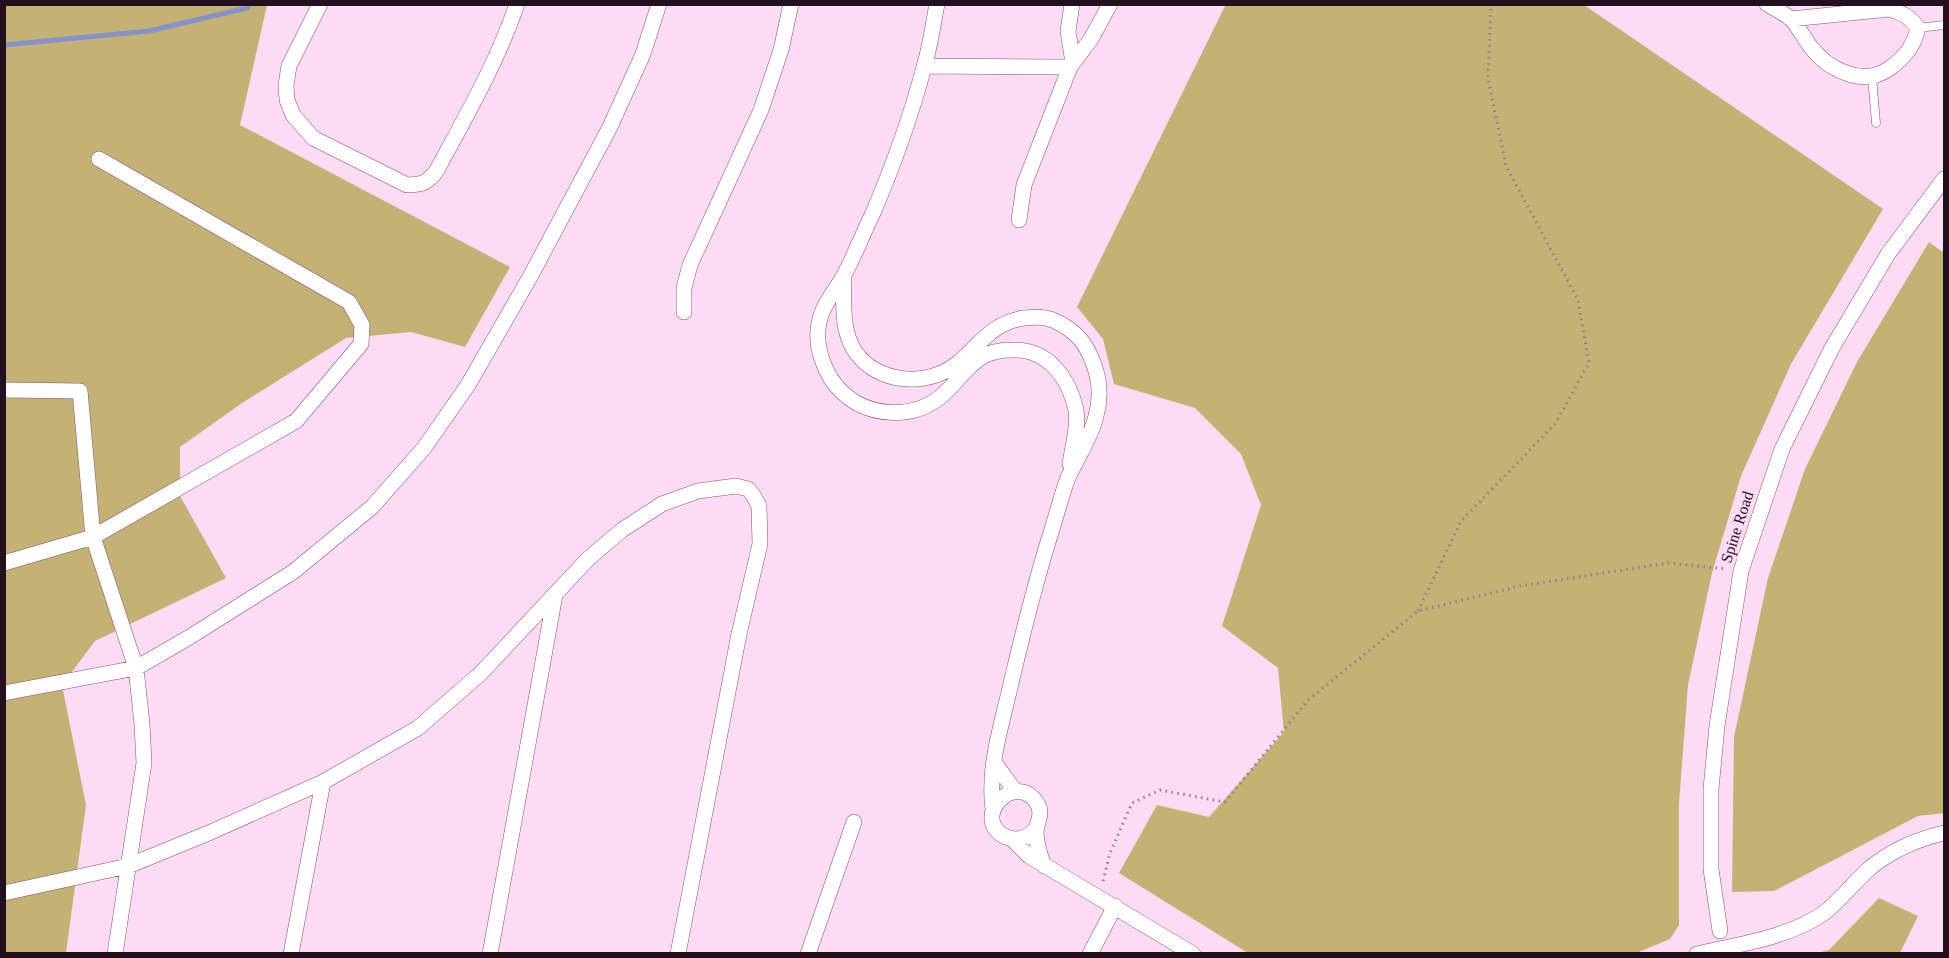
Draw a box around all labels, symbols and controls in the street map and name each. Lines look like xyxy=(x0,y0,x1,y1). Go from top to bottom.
street label: Spine Road xyxy=(1717,489,1758,565)

